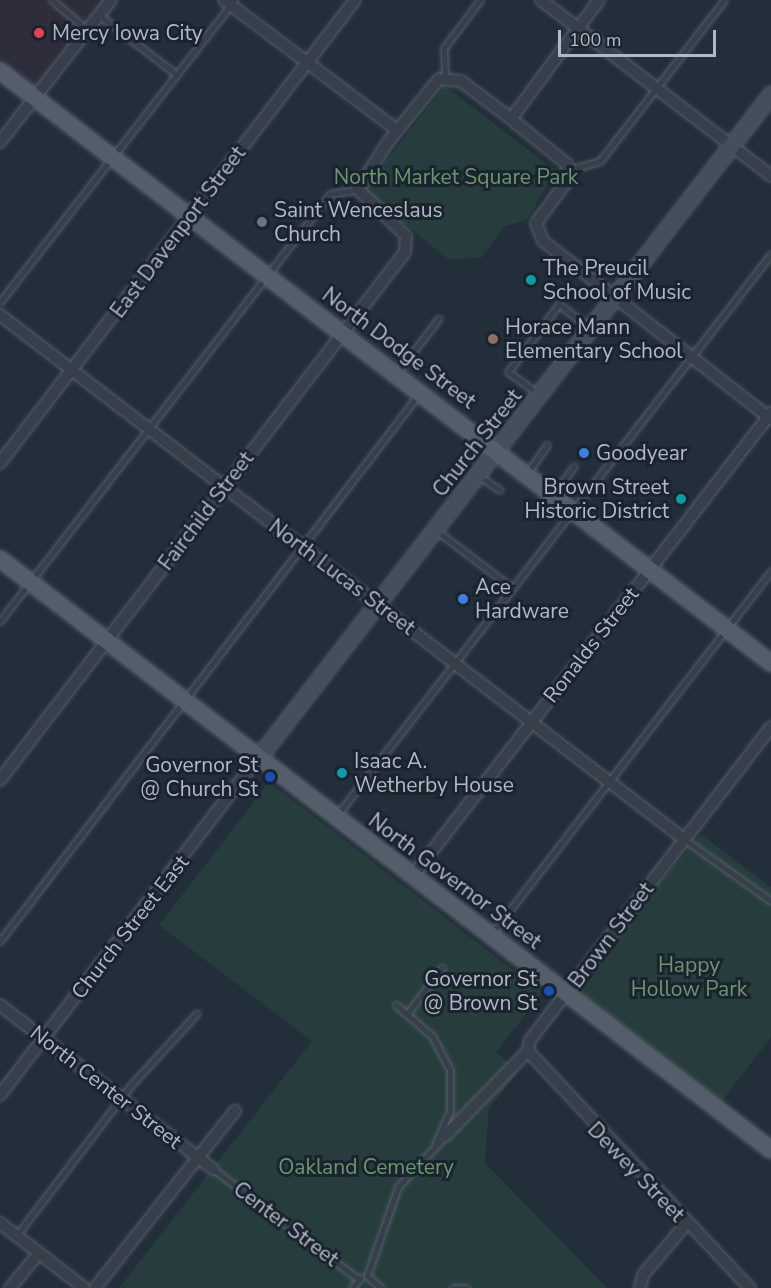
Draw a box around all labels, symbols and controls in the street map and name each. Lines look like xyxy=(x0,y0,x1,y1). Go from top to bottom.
scale bar xyxy=(561,18,718,56)
place label: Mercy Iowa City xyxy=(52,20,203,46)
marker: Mercy Iowa City xyxy=(30,24,48,42)
text: 100 m xyxy=(569,28,621,52)
street label: East Davenport Street xyxy=(105,141,251,323)
park label: North Market Square Park xyxy=(334,164,578,190)
place label: Saint Wenceslaus Church xyxy=(274,197,443,247)
marker: Saint Wenceslaus Church xyxy=(255,215,269,229)
place label: The Preucil School of Music xyxy=(543,255,691,305)
marker: The Preucil School of Music xyxy=(524,273,538,287)
street label: North Dodge Street xyxy=(317,282,481,414)
place label: Horace Mann Elementary School xyxy=(505,314,683,364)
marker: Horace Mann Elementary School xyxy=(486,332,500,346)
street label: Church Street xyxy=(427,384,527,502)
place label: Goodyear xyxy=(596,440,687,466)
marker: Goodyear xyxy=(577,446,591,460)
street label: Fairchild Street xyxy=(153,447,259,575)
place label: Brown Street Historic District xyxy=(524,474,669,524)
marker: Brown Street Historic District xyxy=(674,492,688,506)
street label: North Lucas Street xyxy=(264,514,420,640)
place label: Ace Hardware xyxy=(475,574,569,624)
street label: Ronalds Street xyxy=(538,582,644,708)
marker: Ace Hardware xyxy=(456,592,470,606)
place label: Isaac A. Wetherby House xyxy=(354,748,514,798)
place label: Governor St @ Church St xyxy=(140,752,258,802)
marker: Isaac A. Wetherby House xyxy=(335,766,349,780)
marker: Governor St @ Church St xyxy=(263,770,277,784)
street label: North Governor Street xyxy=(364,808,546,954)
street label: Church Street East xyxy=(66,850,194,1004)
street label: Brown Street xyxy=(563,877,659,993)
park label: Happy Hollow Park xyxy=(631,952,747,1002)
place label: Governor St @ Brown St xyxy=(423,966,537,1016)
marker: Governor St @ Brown St xyxy=(542,984,556,998)
street label: North Center Street xyxy=(25,1020,187,1154)
street label: Dewey Street xyxy=(582,1117,690,1227)
park label: Oakland Cemetery xyxy=(278,1154,454,1180)
street label: Center Street xyxy=(228,1176,344,1272)

